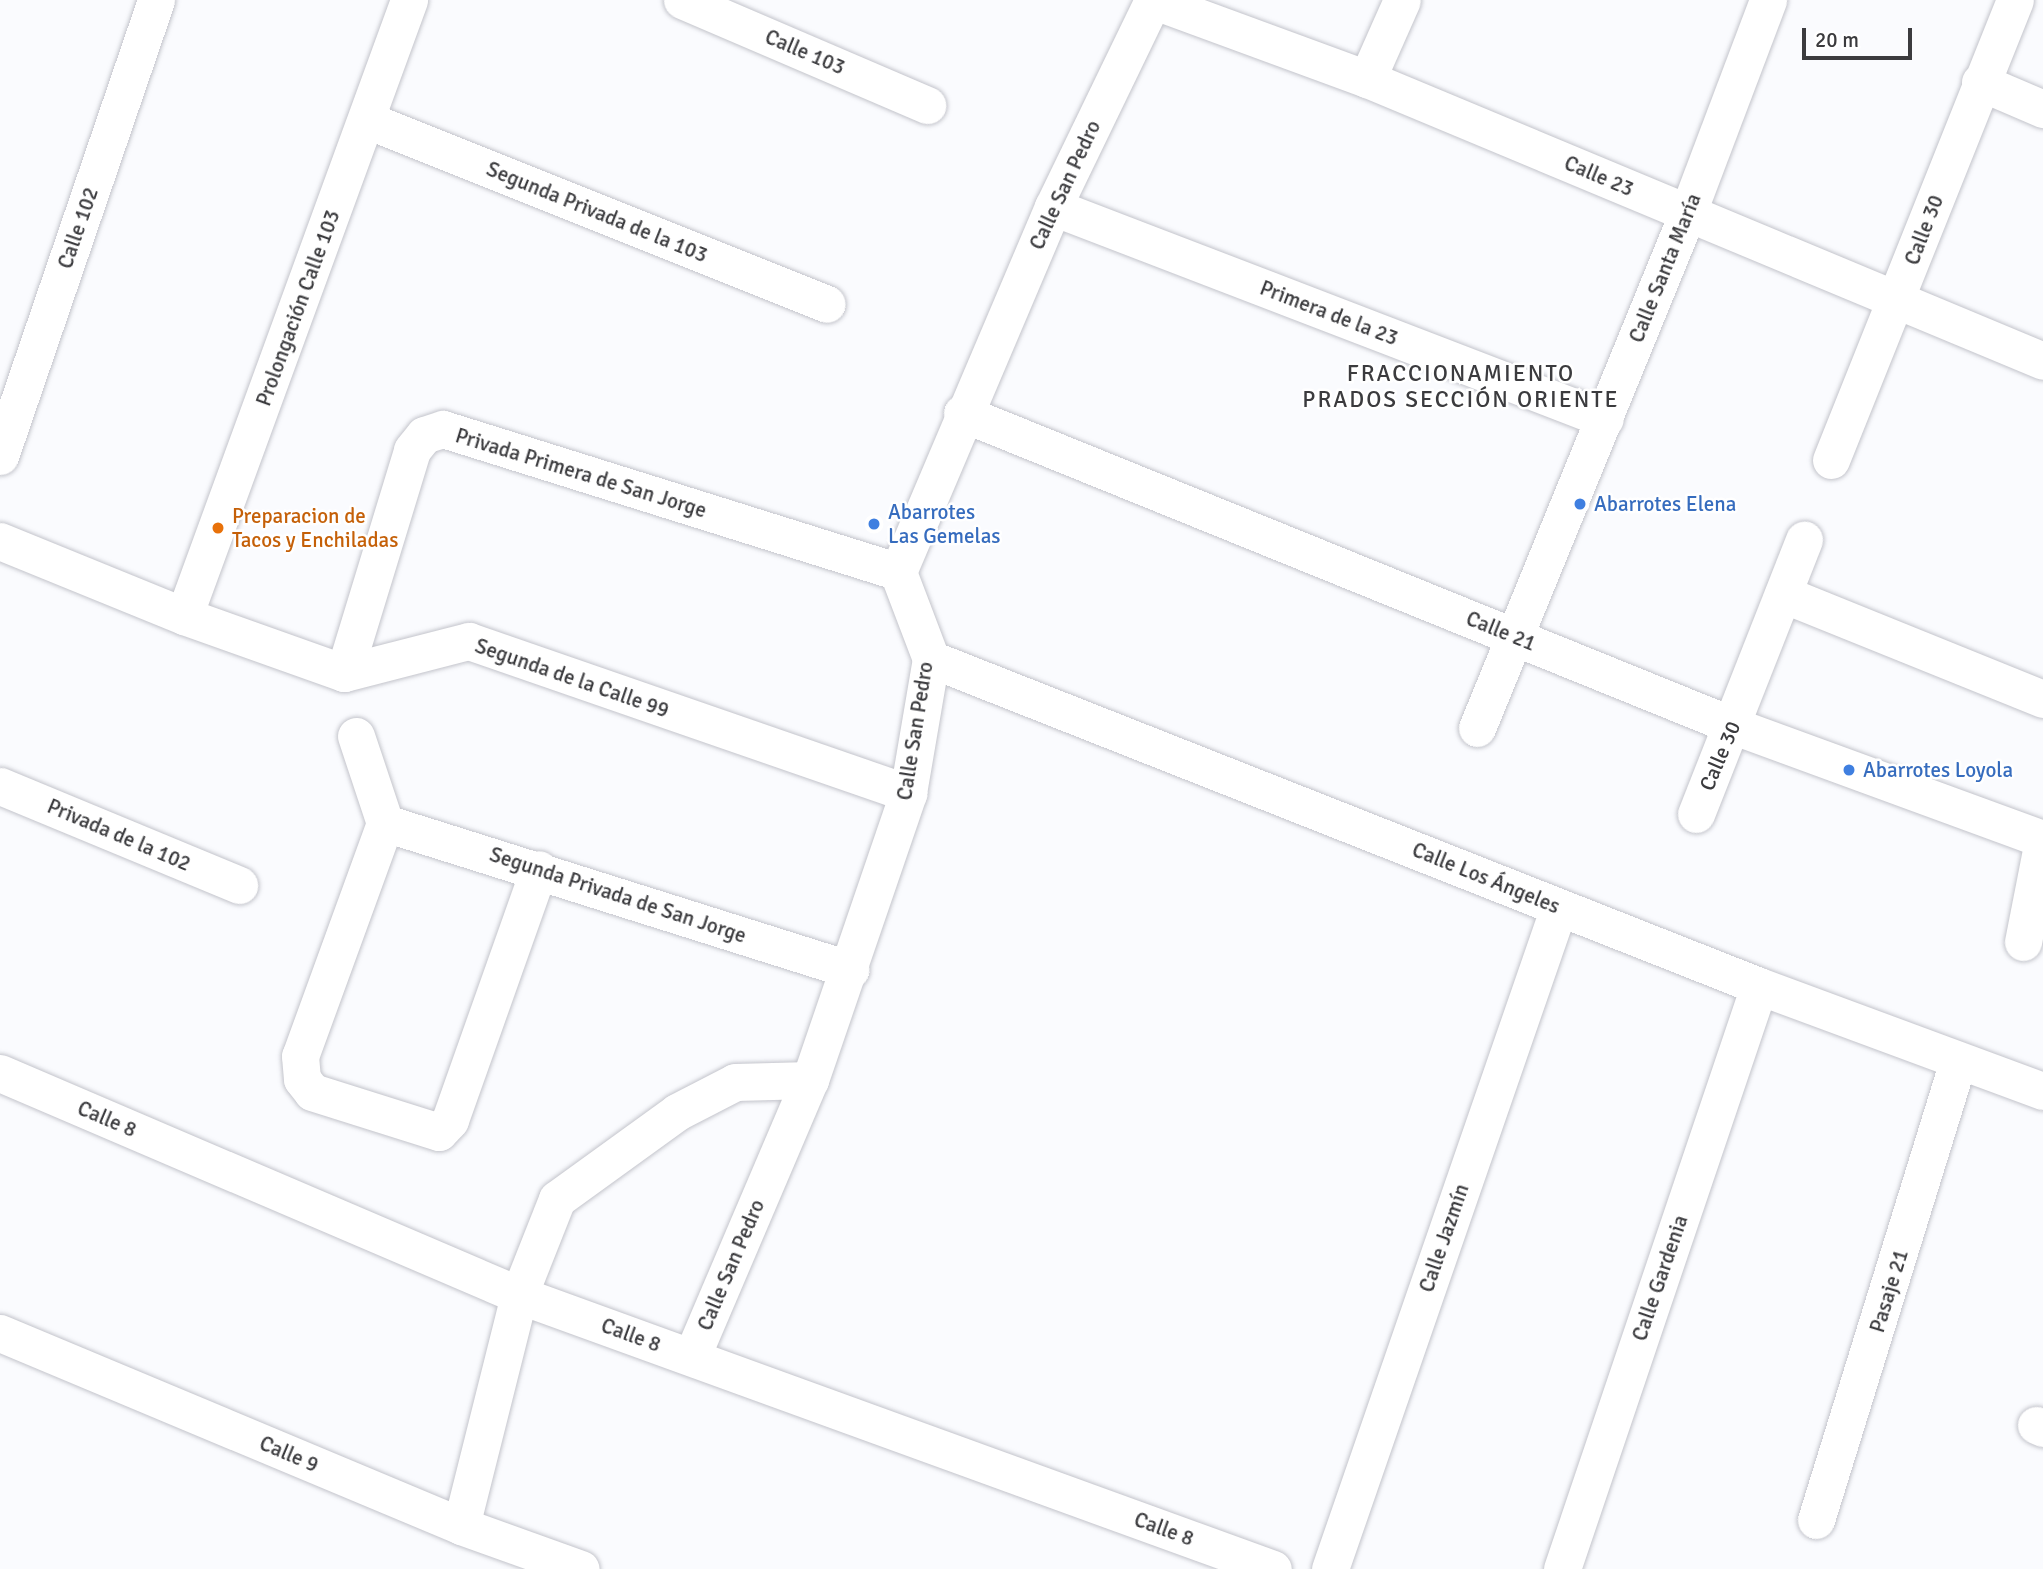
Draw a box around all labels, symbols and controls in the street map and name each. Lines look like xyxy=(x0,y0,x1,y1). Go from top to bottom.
scale bar xyxy=(1805,14,1915,58)
street label: Calle 103 xyxy=(761,24,849,80)
text: 20 m xyxy=(1815,27,1859,53)
street label: Calle San Pedro xyxy=(1024,116,1106,254)
street label: Calle 23 xyxy=(1561,150,1637,202)
street label: Segunda Privada de la 103 xyxy=(483,156,711,268)
street label: Calle 102 xyxy=(52,184,104,272)
street label: Calle Santa María xyxy=(1624,190,1706,346)
street label: Calle 30 xyxy=(1899,191,1949,269)
street label: Prolongación Calle 103 xyxy=(251,207,345,409)
street label: Primera de la 23 xyxy=(1256,275,1402,351)
district label: FRACCIONAMIENTO PRADOS SECCIÓN ORIENTE xyxy=(1305,360,1617,414)
street label: Privada Primera de San Jorge xyxy=(452,423,710,523)
place label: Abarrotes Elena xyxy=(1594,491,1736,517)
marker: Abarrotes Elena xyxy=(1572,496,1588,512)
place label: Abarrotes Las Gemelas xyxy=(888,499,1001,549)
place label: Preparacion de Tacos y Enchiladas xyxy=(232,503,398,553)
marker: Abarrotes Las Gemelas xyxy=(866,516,882,532)
marker: Preparacion de Tacos y Enchiladas xyxy=(210,520,226,536)
street label: Calle 21 xyxy=(1462,606,1540,656)
street label: Segunda de la Calle 99 xyxy=(472,633,672,723)
street label: Calle San Pedro xyxy=(892,660,938,802)
street label: Calle 30 xyxy=(1694,718,1746,794)
place label: Abarrotes Loyola xyxy=(1863,757,2013,783)
marker: Abarrotes Loyola xyxy=(1841,762,1857,778)
street label: Privada de la 102 xyxy=(43,793,195,877)
street label: Calle Los Ángeles xyxy=(1409,837,1563,919)
street label: Segunda Privada de San Jorge xyxy=(486,842,750,948)
street label: Calle 8 xyxy=(74,1095,140,1143)
street label: Calle Jazmín xyxy=(1414,1180,1474,1296)
street label: Calle San Pedro xyxy=(692,1196,770,1334)
street label: Calle Gardenia xyxy=(1627,1212,1693,1344)
street label: Pasaje 21 xyxy=(1864,1246,1914,1336)
street label: Calle 8 xyxy=(598,1313,664,1357)
street label: Calle 9 xyxy=(256,1430,322,1478)
street label: Calle 8 xyxy=(1131,1507,1197,1551)

